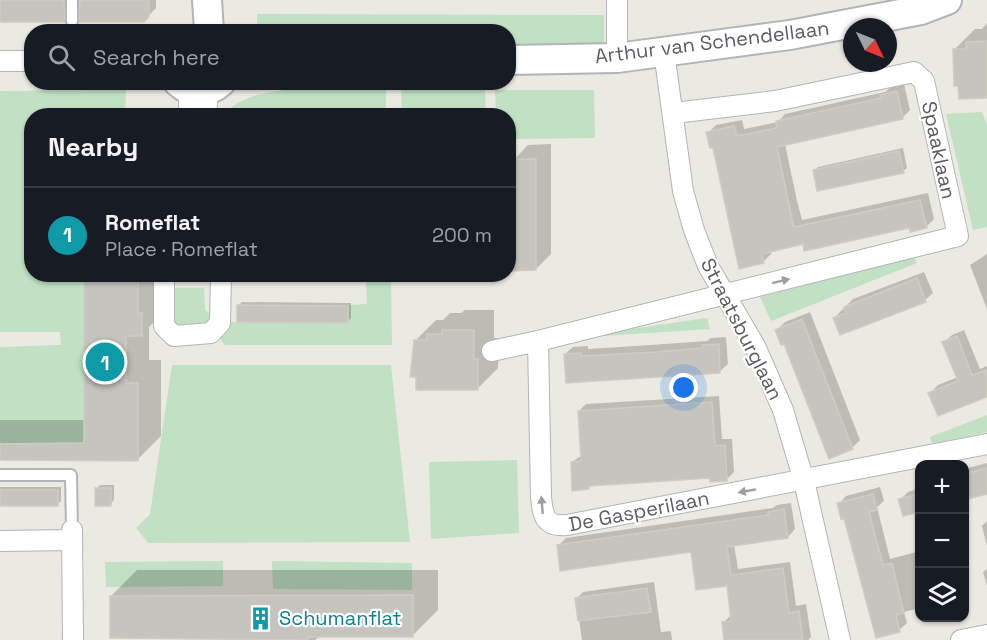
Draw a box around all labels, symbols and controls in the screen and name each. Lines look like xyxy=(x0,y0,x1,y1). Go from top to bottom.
street label: Arthur van Schendellaan xyxy=(593,15,831,69)
north arrow xyxy=(843,18,897,72)
search box xyxy=(24,24,516,90)
icon: search xyxy=(45,41,78,74)
text: Search here xyxy=(93,43,220,71)
street label: Spaaklaan xyxy=(916,99,962,201)
text: Nearby xyxy=(48,130,138,164)
text: Romeflat xyxy=(105,208,200,236)
text: 1 xyxy=(63,222,72,248)
text: 200 m xyxy=(432,222,492,248)
text: Place · Romeflat xyxy=(105,236,258,262)
street label: Straatsburglaan xyxy=(695,254,789,404)
one-way arrow xyxy=(772,275,790,285)
pin: 1 xyxy=(86,340,124,385)
your location xyxy=(669,373,698,402)
map controls xyxy=(915,460,969,622)
button: + xyxy=(915,460,969,514)
street label: De Gasperilaan xyxy=(566,485,712,537)
one-way arrow xyxy=(737,487,756,496)
one-way arrow xyxy=(537,495,547,514)
button: − xyxy=(915,514,969,568)
button: layers xyxy=(915,568,969,622)
building icon: Schumanflat xyxy=(248,605,274,631)
place label: Schumanflat xyxy=(279,605,402,631)

